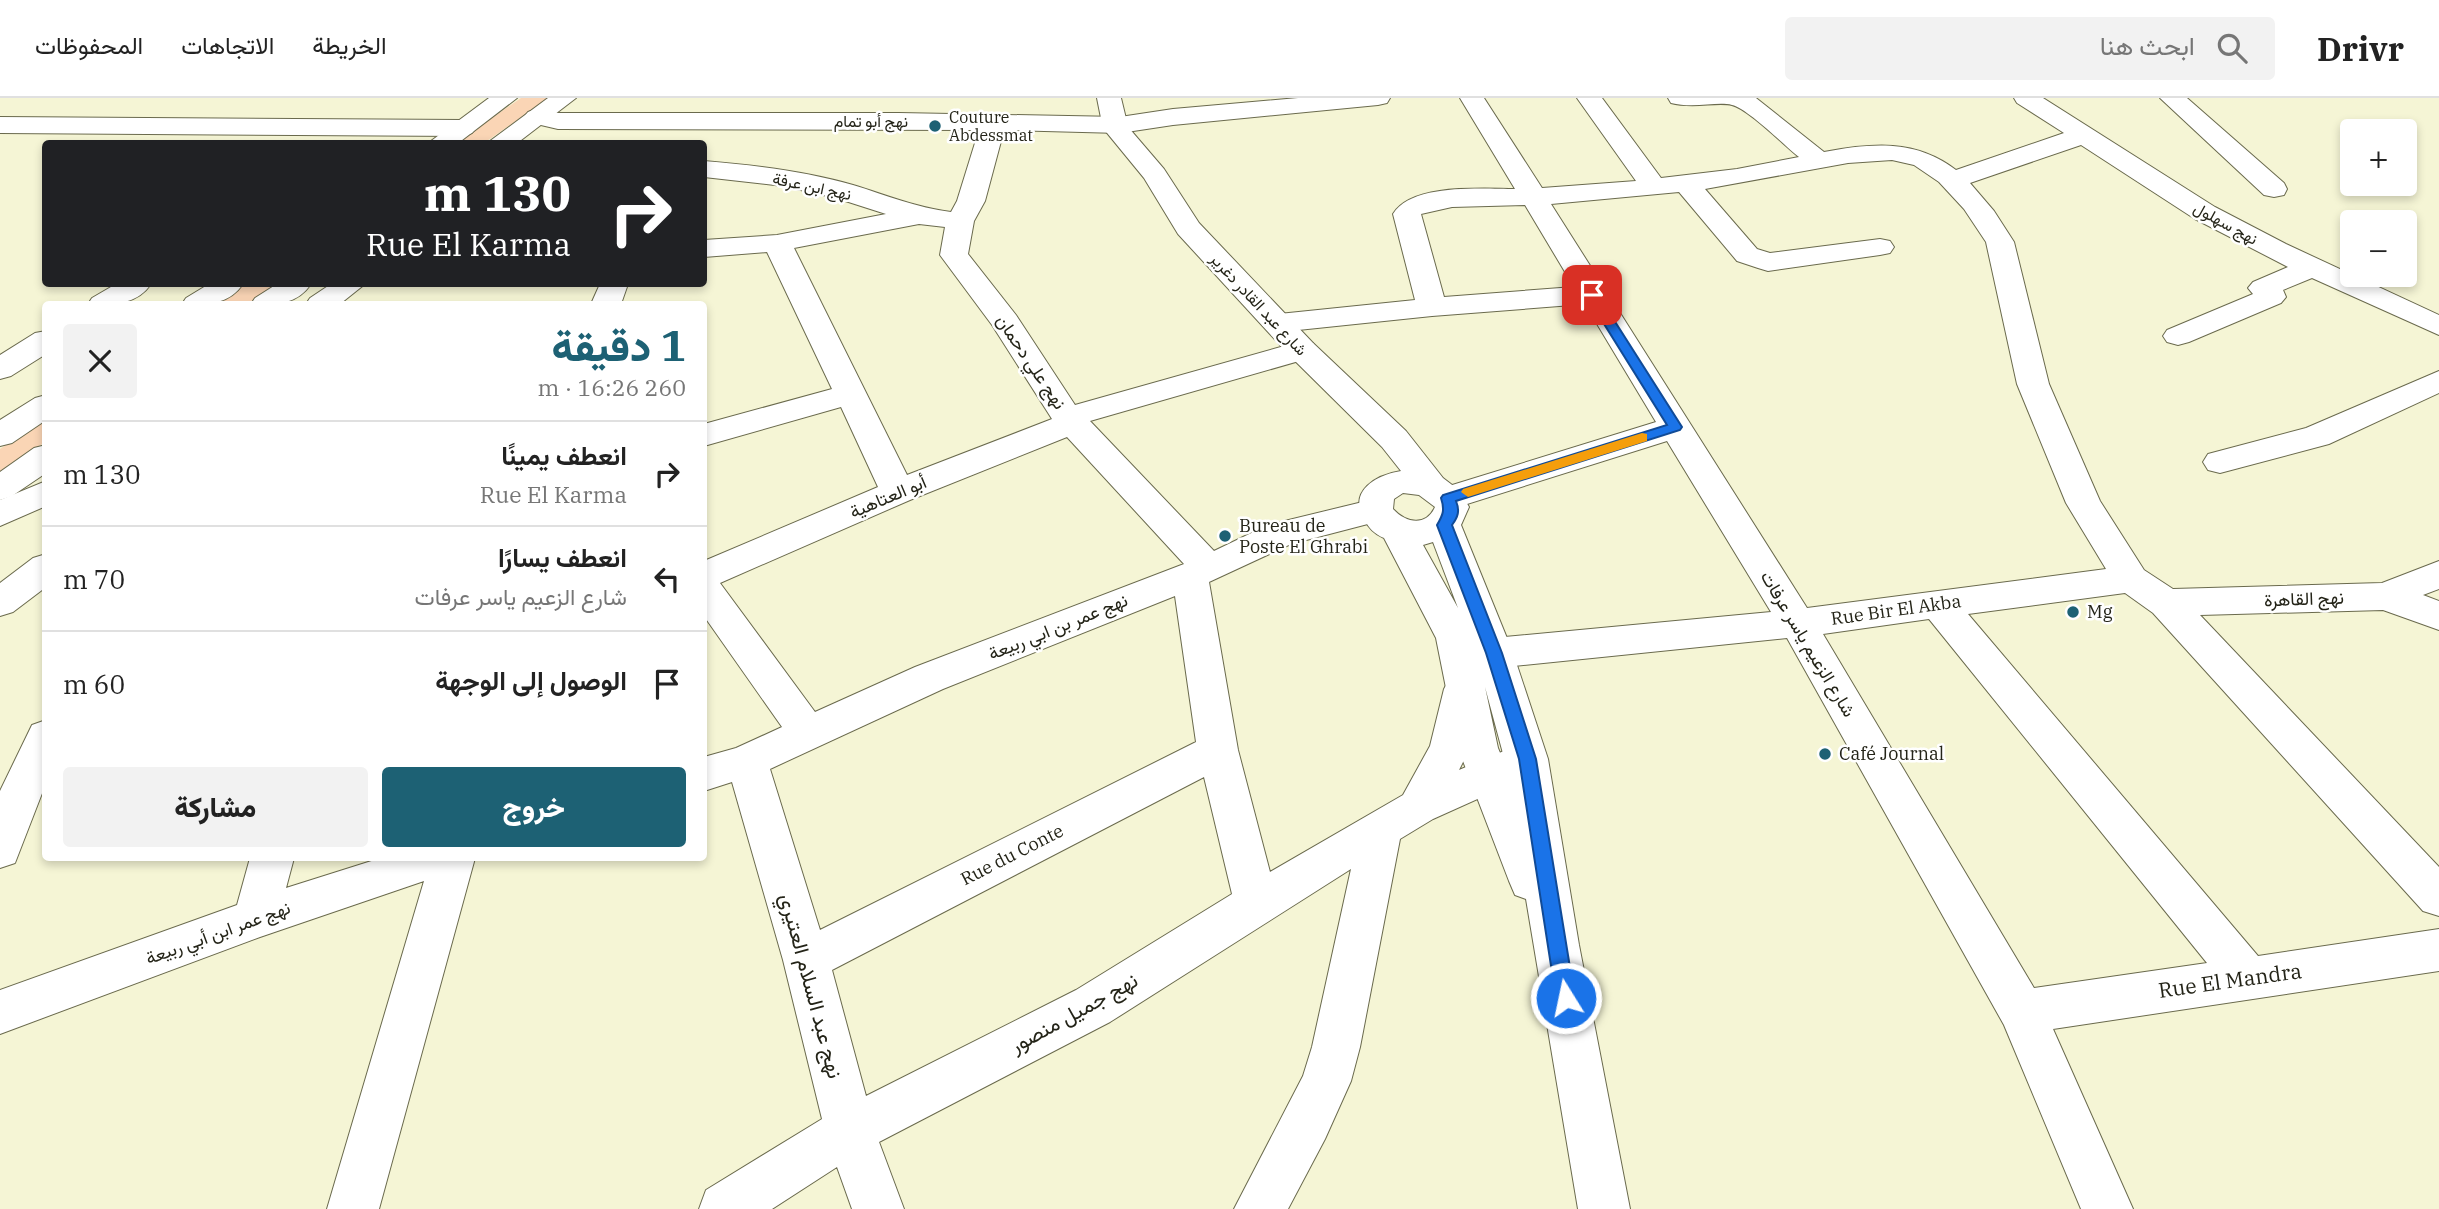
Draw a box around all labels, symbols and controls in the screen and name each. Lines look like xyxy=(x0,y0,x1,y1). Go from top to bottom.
search box xyxy=(1785,17,2275,80)
text: Drivr xyxy=(2317,27,2404,70)
text: ابحث هنا xyxy=(2100,28,2195,62)
text: المحفوظات xyxy=(35,29,143,61)
text: الاتجاهات xyxy=(181,29,274,61)
text: الخريطة xyxy=(312,29,387,61)
icon: search xyxy=(2213,29,2251,67)
place label: Couture Abdessmat xyxy=(949,107,1033,145)
street label: نهج أبو تمام xyxy=(834,111,908,133)
marker: Couture Abdessmat xyxy=(927,118,943,134)
map controls xyxy=(2340,119,2417,287)
button: + xyxy=(2340,119,2417,196)
text: 130 m xyxy=(424,161,571,224)
icon: right xyxy=(595,168,686,259)
street label: نهج ابن عرفة xyxy=(770,168,853,206)
street label: نهج سهلول xyxy=(2189,197,2262,251)
button: − xyxy=(2340,210,2417,287)
text: Rue El Karma xyxy=(366,223,571,265)
street label: شارع عبد القادر دغرير xyxy=(1204,248,1312,361)
pin xyxy=(1562,265,1622,325)
icon: arrive xyxy=(1573,276,1611,314)
street label: نهج علي دحمان xyxy=(988,310,1072,416)
text: 1 دقيقة xyxy=(552,318,686,373)
button: close xyxy=(63,324,137,398)
text: 260 m · 16:26 xyxy=(537,372,686,402)
text: انعطف يمينًا xyxy=(501,438,627,472)
icon: right xyxy=(648,455,686,493)
text: 130 m xyxy=(63,457,141,491)
street label: أبو العتاهية xyxy=(846,470,930,523)
text: Rue El Karma xyxy=(480,479,627,509)
place label: Bureau de Poste El Ghrabi xyxy=(1239,514,1369,558)
marker: Bureau de Poste El Ghrabi xyxy=(1217,528,1233,544)
text: انعطف يسارًا xyxy=(498,540,627,574)
icon: left xyxy=(648,560,686,598)
text: 70 m xyxy=(63,562,125,596)
street label: شارع الزعيم ياسر عرفات xyxy=(1755,567,1861,721)
text: شارع الزعيم ياسر عرفات xyxy=(415,581,627,611)
street label: نهج القاهرة xyxy=(2264,586,2344,612)
street label: نهج عمر بن ابي ربيعة xyxy=(985,588,1132,669)
street label: Rue Bir El Akba xyxy=(1829,589,1963,630)
place label: Mg xyxy=(2087,600,2113,623)
marker: Mg xyxy=(2065,604,2081,620)
text: الوصول إلى الوجهة xyxy=(435,663,627,697)
icon: arrive xyxy=(648,665,686,703)
text: 60 m xyxy=(63,667,125,701)
place label: Café Journal xyxy=(1839,742,1944,765)
marker: Café Journal xyxy=(1817,746,1833,762)
button: مشاركة xyxy=(63,767,368,847)
button: خروج xyxy=(382,767,686,847)
street label: Rue du Conte xyxy=(956,819,1067,890)
street label: نهج عبد السلام العتيري xyxy=(770,890,850,1082)
street label: نهج عمر ابن أبي ربيعة xyxy=(142,896,295,973)
street label: Rue El Mandra xyxy=(2156,956,2303,1004)
position arrow xyxy=(1529,961,1603,1035)
street label: نهج جميل منصور xyxy=(1004,965,1143,1060)

